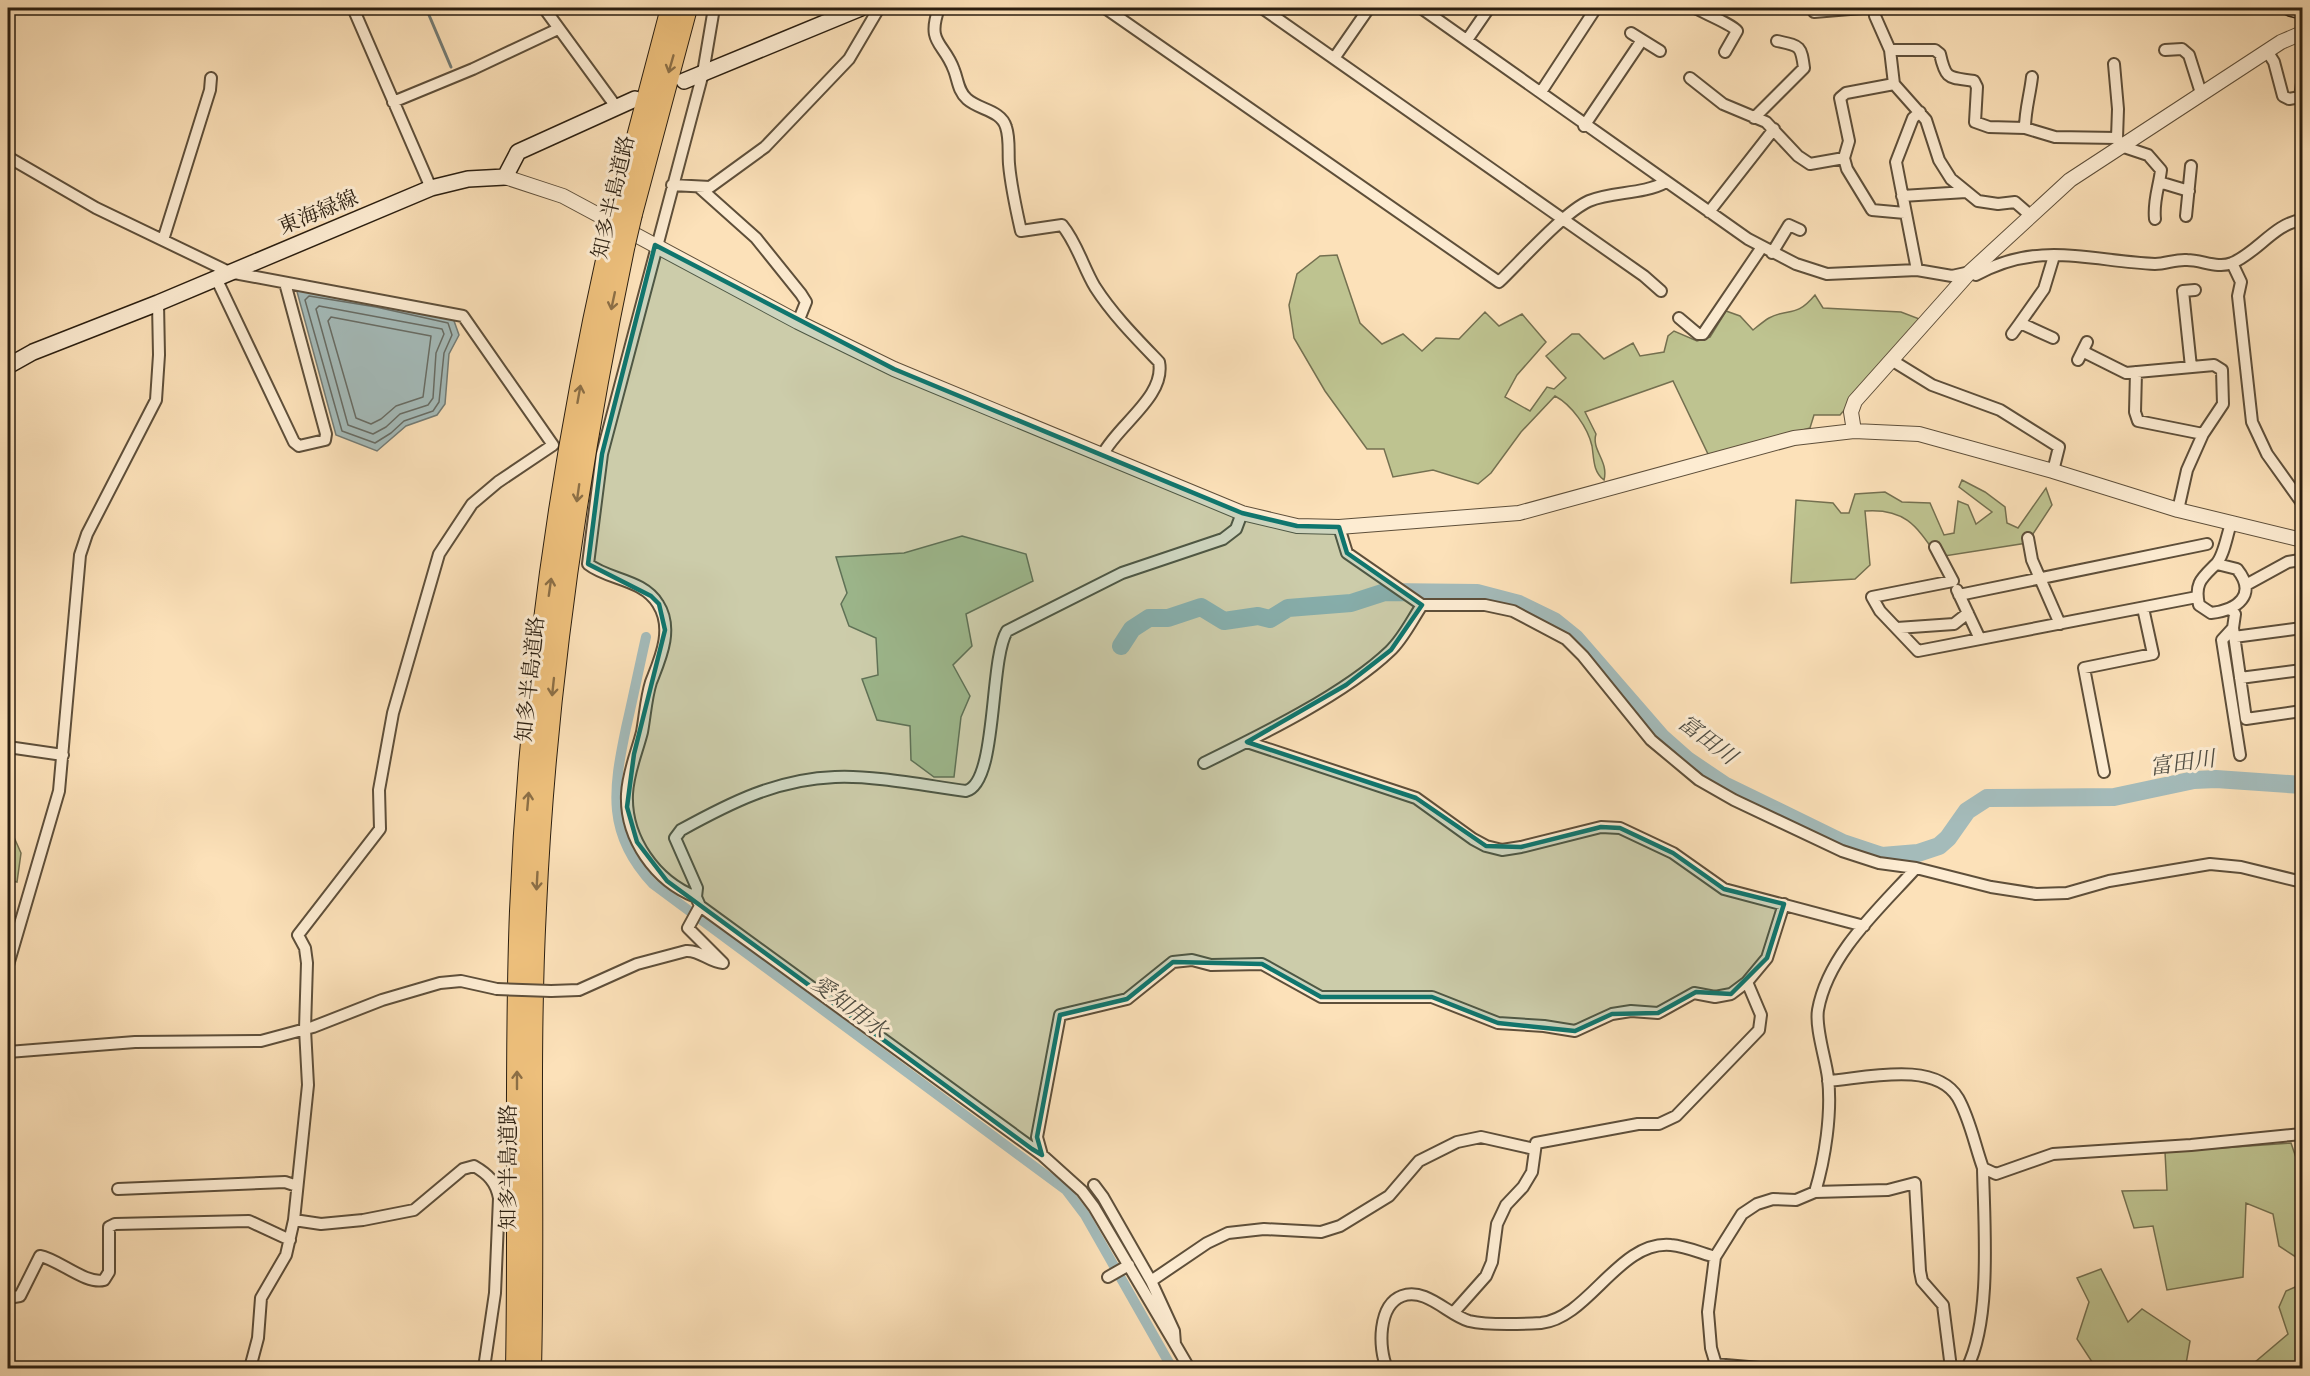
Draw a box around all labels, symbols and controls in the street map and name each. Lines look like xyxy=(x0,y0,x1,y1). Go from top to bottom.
one-way arrow xyxy=(665,54,676,73)
street label: 知多半島道路 xyxy=(585,132,642,262)
street label: 東海緑線 xyxy=(274,183,363,242)
one-way arrow xyxy=(607,291,618,311)
one-way arrow xyxy=(574,384,585,404)
one-way arrow xyxy=(573,483,584,503)
one-way arrow xyxy=(544,577,555,597)
street label: 知多半島道路 xyxy=(509,615,552,743)
one-way arrow xyxy=(547,676,558,696)
water label: 富田川 xyxy=(1672,708,1744,773)
water label: 富田川 xyxy=(2147,743,2219,782)
one-way arrow xyxy=(523,792,534,812)
one-way arrow xyxy=(531,870,542,890)
water label: 愛知用水 xyxy=(805,968,895,1046)
one-way arrow xyxy=(511,1071,523,1091)
street label: 知多半島道路 xyxy=(494,1104,523,1230)

